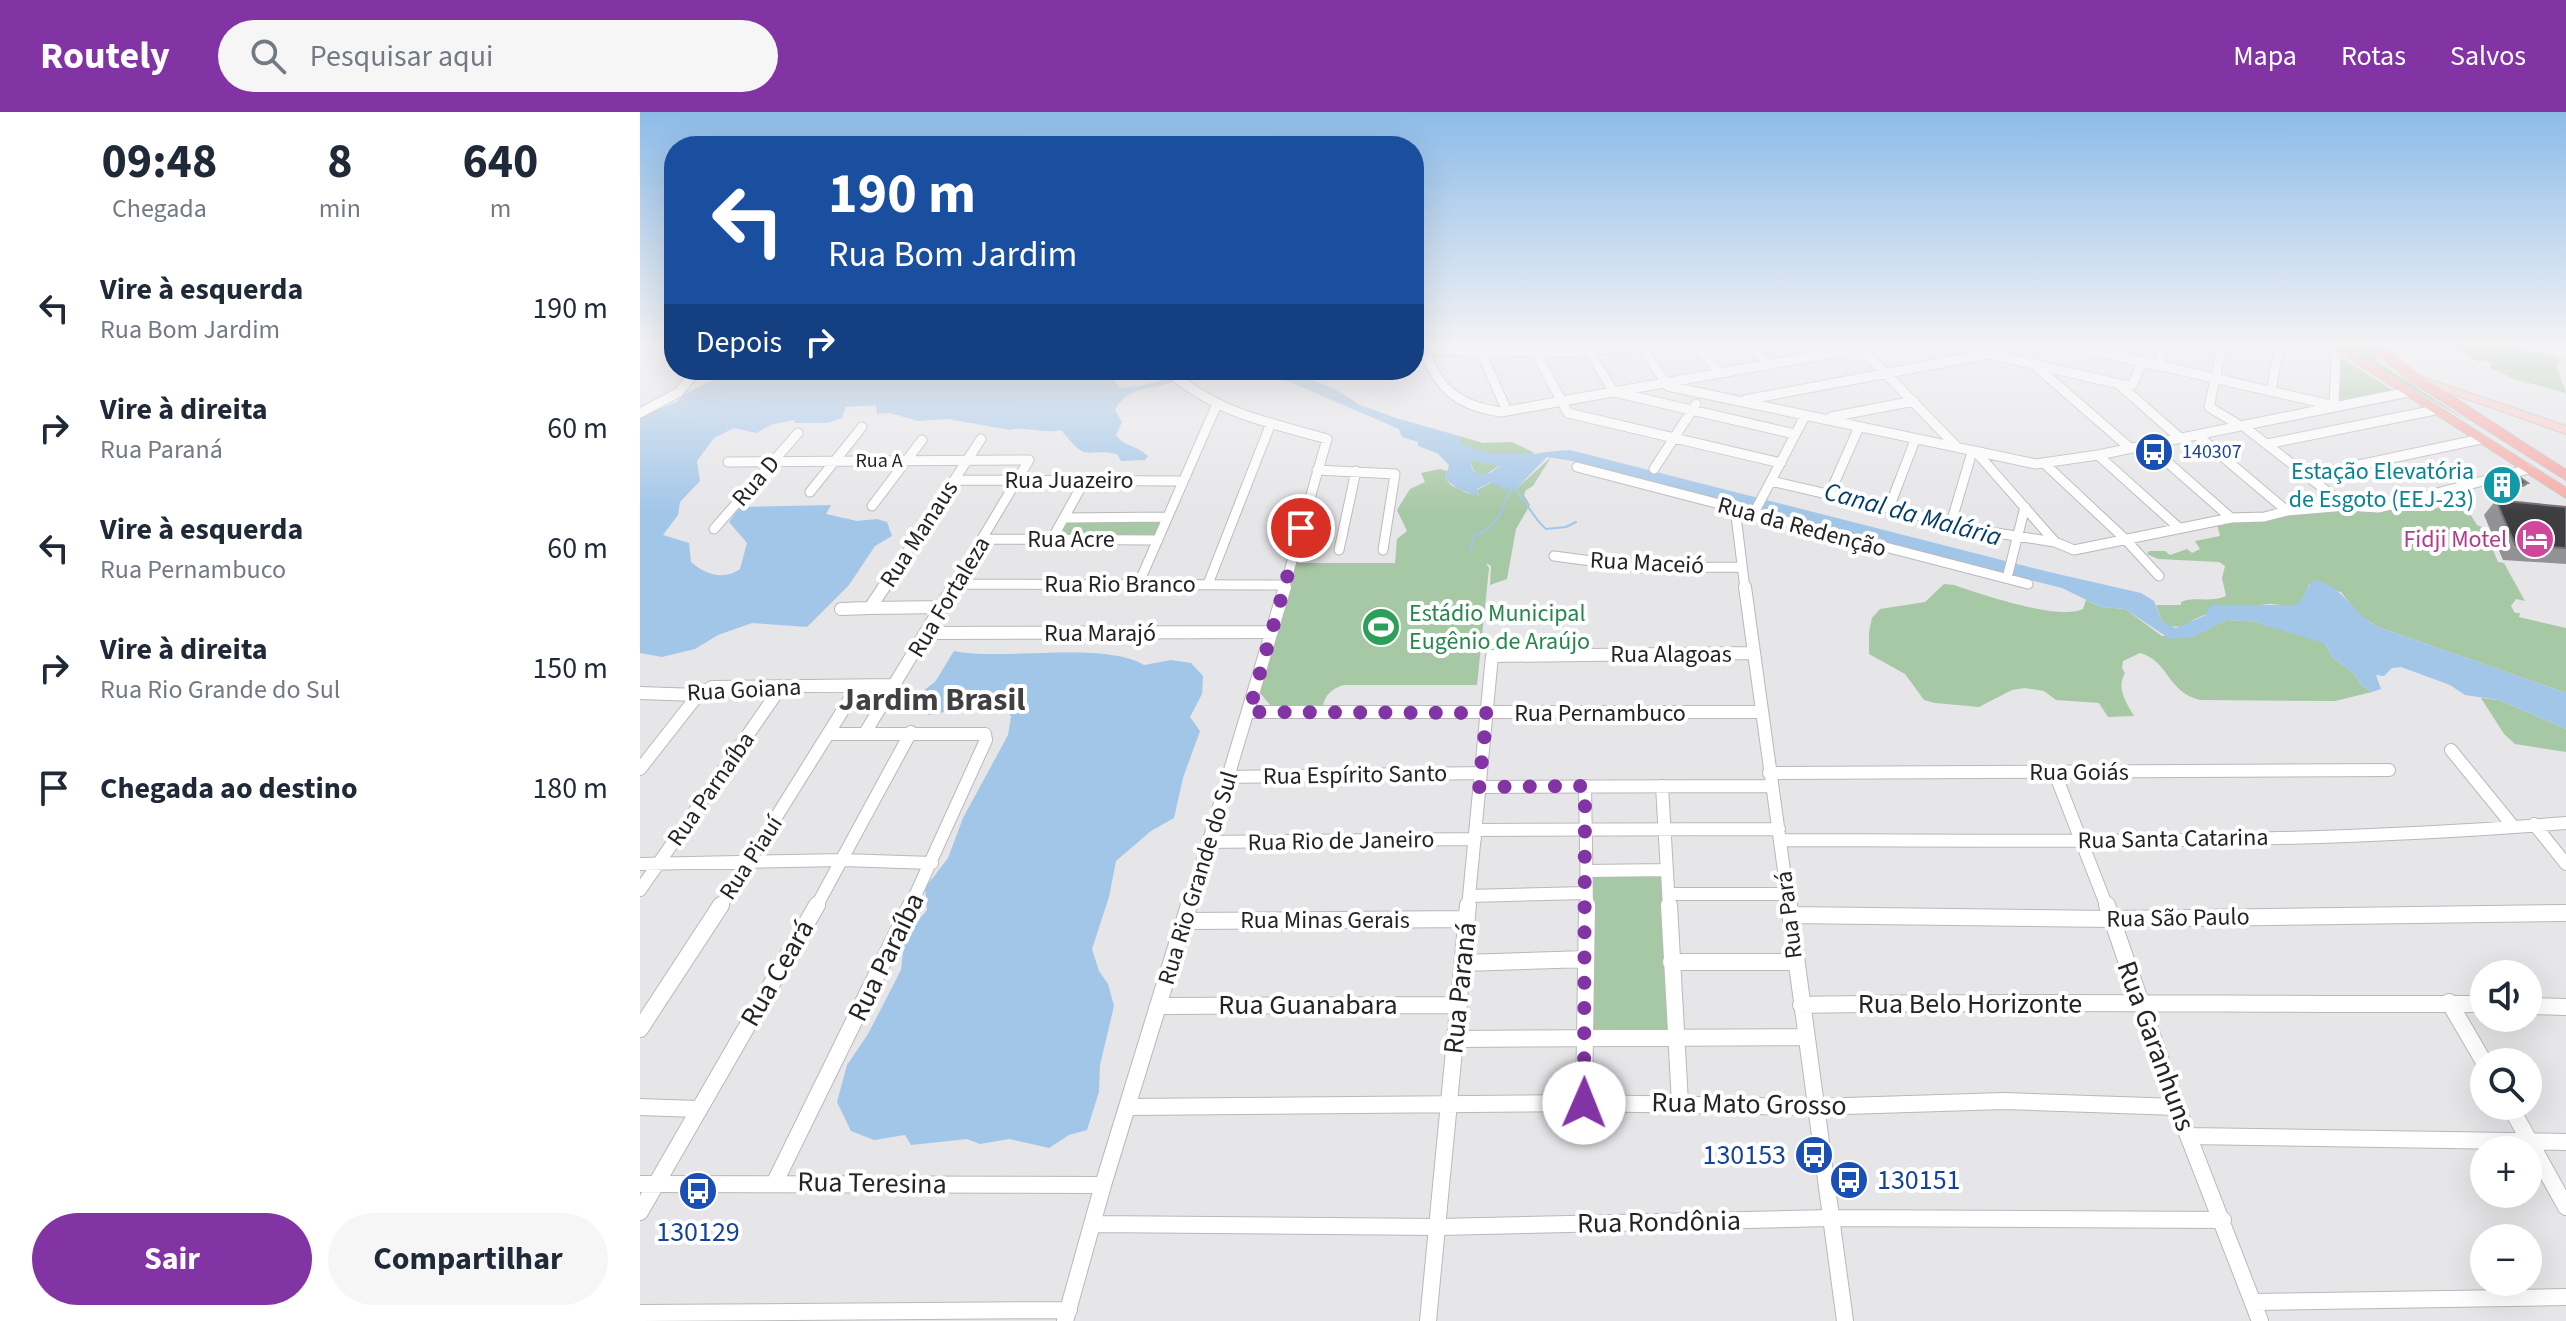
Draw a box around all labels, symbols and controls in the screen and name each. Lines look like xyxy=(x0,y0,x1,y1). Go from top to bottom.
search box xyxy=(218,20,778,92)
text: Routely xyxy=(40,29,170,83)
icon: search xyxy=(246,34,290,78)
text: Pesquisar aqui xyxy=(310,35,493,78)
text: Mapa xyxy=(2233,36,2297,76)
text: Rotas xyxy=(2341,36,2406,76)
text: Salvos xyxy=(2450,36,2526,76)
text: 09:48 xyxy=(101,128,217,196)
text: 8 xyxy=(327,128,353,196)
text: 640 xyxy=(462,128,538,196)
text: 190 m xyxy=(828,155,976,234)
icon: left xyxy=(696,168,800,272)
text: Chegada xyxy=(112,190,207,227)
text: min xyxy=(319,190,361,227)
text: m xyxy=(490,190,511,227)
text: Rua Bom Jardim xyxy=(828,229,1077,280)
text: Vire à esquerda xyxy=(100,268,303,311)
icon: left xyxy=(32,286,76,330)
text: 190 m xyxy=(532,287,608,330)
text: Rua Bom Jardim xyxy=(100,311,280,348)
icon: right xyxy=(798,320,842,364)
text: Depois xyxy=(696,321,782,364)
text: Vire à direita xyxy=(100,388,268,431)
icon: right xyxy=(32,406,76,450)
text: 60 m xyxy=(547,407,608,450)
text: Rua Paraná xyxy=(100,431,223,468)
bus stop icon: 140307 xyxy=(2133,431,2175,473)
place label: 140307 xyxy=(2182,438,2242,466)
street label: Rua D xyxy=(724,447,788,515)
street label: Rua A xyxy=(855,447,903,475)
place label: Estação Elevatória de Esgoto (EEJ-23) xyxy=(2289,454,2474,517)
street label: Rua Juazeiro xyxy=(1004,463,1134,498)
building icon: Estação Elevatória de Esgoto (EEJ-23) xyxy=(2481,464,2523,506)
water label: Canal da Malária xyxy=(1820,473,2006,555)
street label: Rua Manaus xyxy=(871,474,967,594)
street label: Rua da Redenção xyxy=(1714,488,1890,566)
pin xyxy=(1267,494,1335,562)
icon: arrive xyxy=(1279,506,1323,550)
text: Vire à esquerda xyxy=(100,508,303,551)
hotel icon: Fidji Motel xyxy=(2514,518,2556,560)
street label: Rua Acre xyxy=(1027,522,1115,557)
place label: Fidji Motel xyxy=(2403,522,2507,557)
icon: left xyxy=(32,526,76,570)
text: 60 m xyxy=(547,527,608,570)
street label: Rua Fortaleza xyxy=(899,530,999,664)
street label: Rua Maceió xyxy=(1589,543,1705,583)
text: Rua Pernambuco xyxy=(100,551,286,588)
street label: Rua Rio Branco xyxy=(1044,567,1196,602)
place label: Estádio Municipal Eugênio de Araújo xyxy=(1409,596,1590,659)
sports icon: Estádio Municipal Eugênio de Araújo xyxy=(1360,606,1402,648)
street label: Rua Marajó xyxy=(1044,616,1156,651)
text: Vire à direita xyxy=(100,628,268,671)
street label: Rua Alagoas xyxy=(1610,637,1732,672)
icon: right xyxy=(32,646,76,690)
text: 150 m xyxy=(532,647,608,690)
street label: Rua Goiana xyxy=(686,670,802,710)
text: Rua Rio Grande do Sul xyxy=(100,671,340,708)
district label: Jardim Brasil xyxy=(839,677,1025,723)
street label: Rua Pernambuco xyxy=(1514,696,1686,731)
street label: Rua Parnaíba xyxy=(659,725,763,853)
street label: Rua Goiás xyxy=(2029,755,2129,790)
street label: Rua Espírito Santo xyxy=(1263,756,1447,794)
icon: arrive xyxy=(32,766,76,810)
text: Chegada ao destino xyxy=(100,767,358,810)
text: 180 m xyxy=(532,767,608,810)
street label: Rua Rio Grande do Sul xyxy=(1149,767,1247,989)
street label: Rua Piauí xyxy=(711,808,792,907)
street label: Rua Santa Catarina xyxy=(2077,820,2269,858)
street label: Rua Rio de Janeiro xyxy=(1247,822,1435,860)
street label: Rua Pará xyxy=(1766,869,1812,961)
street label: Rua Paraíba xyxy=(838,886,934,1028)
street label: Rua São Paulo xyxy=(2106,899,2250,937)
street label: Rua Minas Gerais xyxy=(1240,903,1410,938)
street label: Rua Ceará xyxy=(730,912,824,1034)
street label: Rua Paraná xyxy=(1433,920,1487,1056)
street label: Rua Garanhuns xyxy=(2107,955,2205,1137)
map controls xyxy=(2470,960,2542,1296)
button: sound xyxy=(2470,960,2542,1032)
street label: Rua Belo Horizonte xyxy=(1858,984,2082,1024)
street label: Rua Guanabara xyxy=(1218,985,1398,1025)
button: search xyxy=(2470,1048,2542,1120)
position arrow xyxy=(1542,1061,1626,1145)
street label: Rua Mato Grosso xyxy=(1651,1082,1847,1126)
bus stop icon: 130153 xyxy=(1793,1134,1835,1176)
place label: 130153 xyxy=(1703,1135,1786,1175)
button: + xyxy=(2470,1136,2542,1208)
bus stop icon: 130151 xyxy=(1828,1159,1870,1201)
place label: 130151 xyxy=(1877,1160,1961,1200)
street label: Rua Teresina xyxy=(797,1162,947,1204)
bus stop icon: 130129 xyxy=(677,1170,719,1212)
street label: Rua Rondônia xyxy=(1577,1201,1741,1243)
place label: 130129 xyxy=(656,1212,740,1252)
button: Sair xyxy=(32,1213,312,1305)
button: Compartilhar xyxy=(328,1213,608,1305)
button: − xyxy=(2470,1224,2542,1296)

